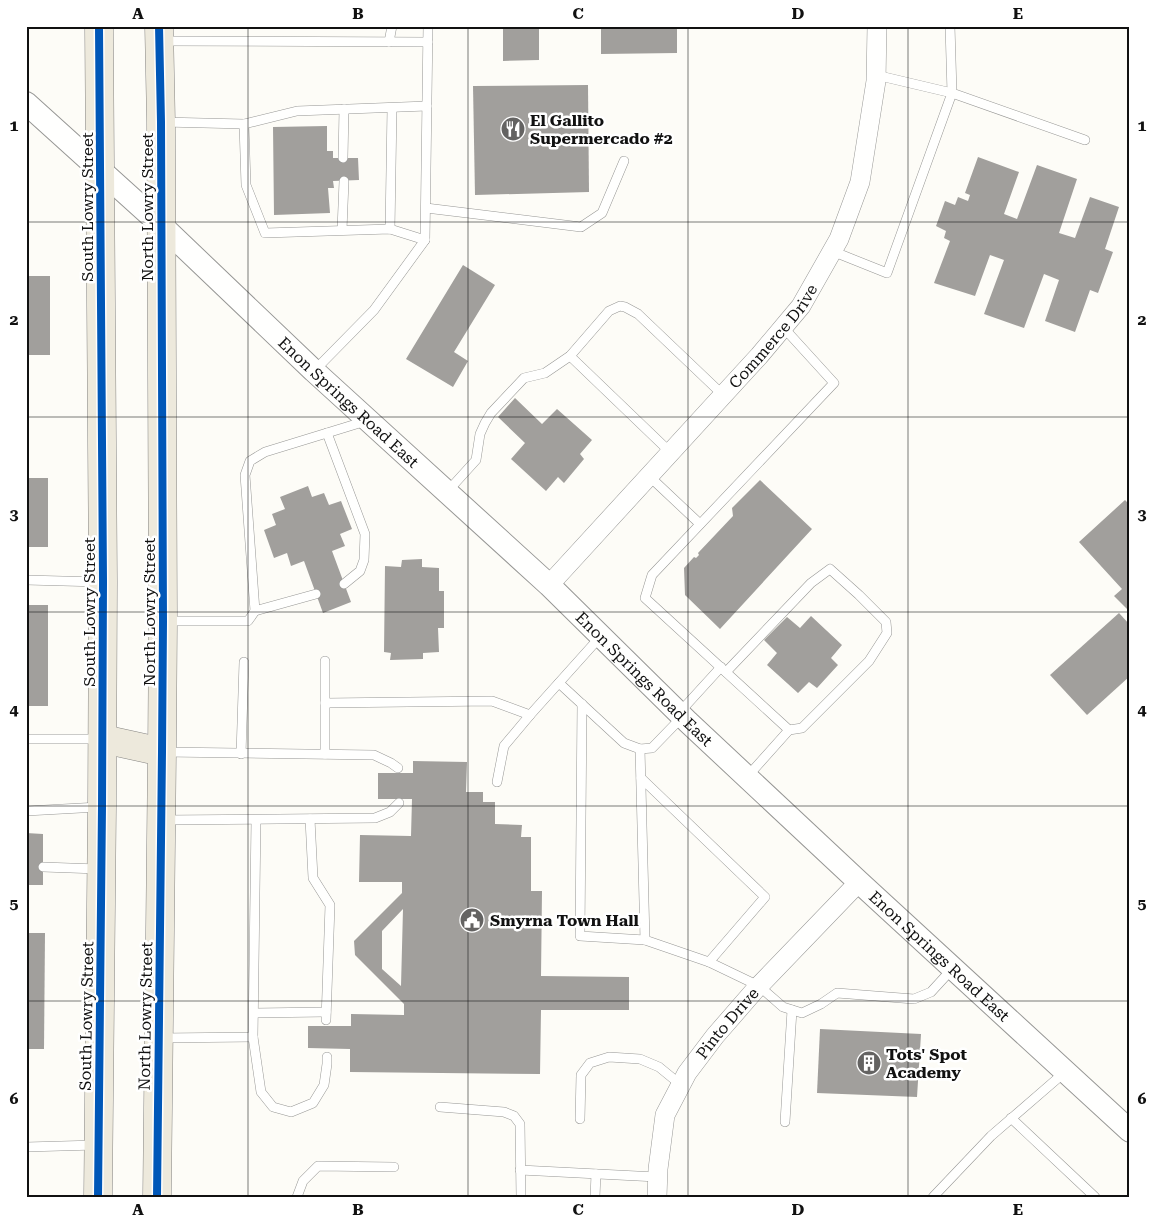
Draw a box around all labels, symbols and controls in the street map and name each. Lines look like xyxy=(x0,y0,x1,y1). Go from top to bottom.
text: A xyxy=(132,4,144,23)
text: B xyxy=(352,4,364,23)
text: C xyxy=(572,4,584,23)
text: D xyxy=(792,4,805,23)
text: E xyxy=(1013,4,1023,23)
place label: El Gallito Supermercado #2 xyxy=(530,111,673,148)
text: 1 xyxy=(10,116,19,135)
restaurant icon: El Gallito Supermercado #2 xyxy=(500,116,526,142)
text: 1 xyxy=(1138,116,1147,135)
street label: South Lowry Street xyxy=(78,132,97,282)
street label: North Lowry Street xyxy=(138,133,157,281)
street label: Commerce Drive xyxy=(725,281,821,393)
text: 2 xyxy=(10,310,19,329)
text: 2 xyxy=(1138,310,1147,329)
street label: Enon Springs Road East xyxy=(274,333,423,472)
text: 3 xyxy=(10,505,19,524)
text: 3 xyxy=(1138,505,1147,524)
street label: South Lowry Street xyxy=(80,537,99,687)
street label: North Lowry Street xyxy=(140,538,159,686)
street label: Enon Springs Road East xyxy=(572,608,716,750)
text: 4 xyxy=(10,700,19,719)
text: 4 xyxy=(1138,700,1147,719)
street label: Enon Springs Road East xyxy=(865,887,1013,1026)
text: 5 xyxy=(10,894,19,913)
text: 5 xyxy=(1138,894,1147,913)
public building icon: Smyrna Town Hall xyxy=(459,907,485,933)
place label: Smyrna Town Hall xyxy=(490,911,639,930)
street label: South Lowry Street xyxy=(76,941,97,1091)
street label: North Lowry Street xyxy=(135,942,156,1090)
street label: Pinto Drive xyxy=(692,984,763,1063)
place label: Tots' Spot Academy xyxy=(886,1045,968,1082)
building icon: Tots' Spot Academy xyxy=(856,1050,882,1076)
text: 6 xyxy=(10,1089,19,1108)
text: 6 xyxy=(1138,1089,1147,1108)
text: A xyxy=(132,1200,144,1219)
text: B xyxy=(352,1200,364,1219)
text: C xyxy=(572,1200,584,1219)
text: D xyxy=(792,1200,805,1219)
text: E xyxy=(1013,1200,1023,1219)

